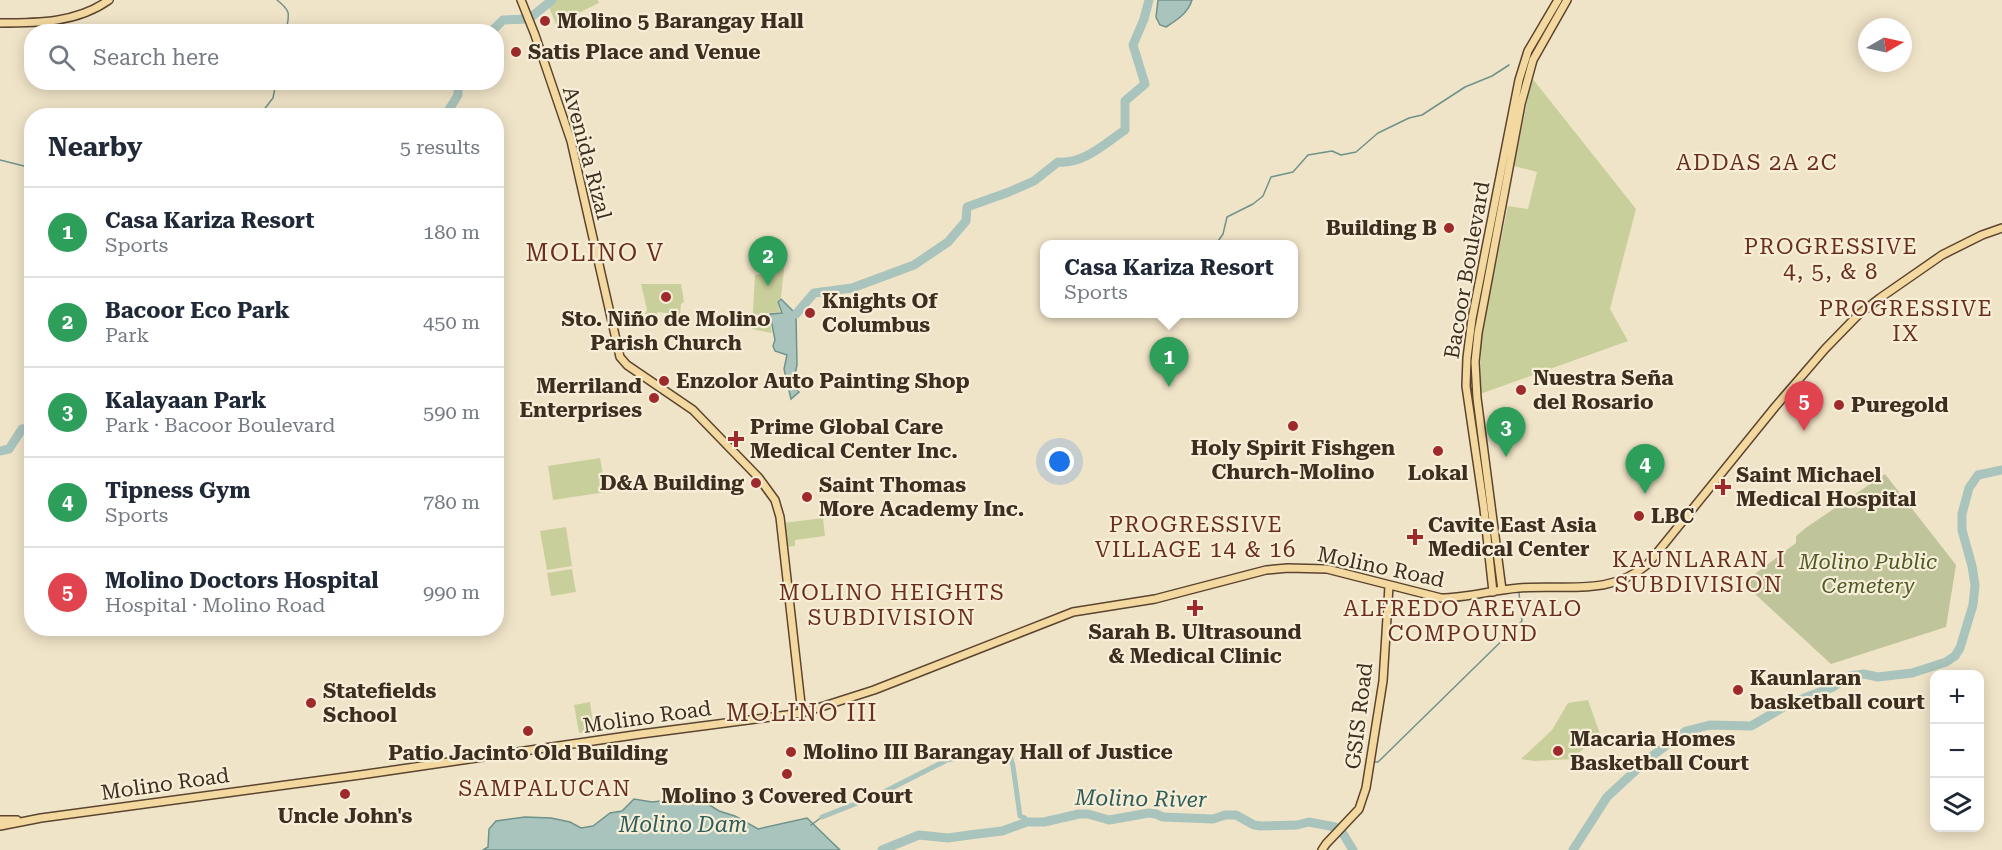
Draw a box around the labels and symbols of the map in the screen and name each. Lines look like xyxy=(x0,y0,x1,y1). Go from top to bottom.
place label: Molino 5 Barangay Hall xyxy=(557,9,804,33)
marker: Molino 5 Barangay Hall xyxy=(538,14,552,28)
north arrow xyxy=(1858,18,1912,72)
place label: Satis Place and Venue xyxy=(528,40,761,64)
marker: Satis Place and Venue xyxy=(509,45,523,59)
street label: Avenida Rizal xyxy=(558,84,616,223)
district label: ADDAS 2A 2C xyxy=(1676,150,1838,175)
street label: Bacoor Boulevard xyxy=(1440,179,1494,361)
place label: Building B xyxy=(1326,216,1437,240)
marker: Building B xyxy=(1442,221,1456,235)
district label: PROGRESSIVE 4, 5, & 8 xyxy=(1744,234,1918,284)
pin: 2 xyxy=(748,236,788,286)
district label: MOLINO V xyxy=(526,239,664,267)
place label: Knights Of Columbus xyxy=(822,289,938,337)
marker: Sto. Niño de Molino Parish Church xyxy=(659,290,673,304)
district label: PROGRESSIVE IX xyxy=(1819,296,1993,346)
marker: Knights Of Columbus xyxy=(803,306,817,320)
place label: Sto. Niño de Molino Parish Church xyxy=(561,307,771,355)
pin: 1 xyxy=(1150,338,1188,387)
place label: Nuestra Seña del Rosario xyxy=(1533,366,1674,414)
place label: Enzolor Auto Painting Shop xyxy=(676,369,970,393)
place label: Merriland Enterprises xyxy=(519,374,642,422)
marker: Enzolor Auto Painting Shop xyxy=(657,374,671,388)
pin: 5 xyxy=(1784,382,1824,431)
marker: Nuestra Seña del Rosario xyxy=(1514,383,1528,397)
marker: Merriland Enterprises xyxy=(647,391,661,405)
place label: Puregold xyxy=(1851,393,1948,417)
marker: Puregold xyxy=(1832,398,1846,412)
pin: 3 xyxy=(1486,408,1526,457)
place label: Prime Global Care Medical Center Inc. xyxy=(750,415,958,463)
marker: Holy Spirit Fishgen Church-Molino xyxy=(1286,419,1300,433)
marker: Prime Global Care Medical Center Inc. xyxy=(727,430,745,448)
place label: Holy Spirit Fishgen Church-Molino xyxy=(1191,436,1395,484)
marker: Lokal xyxy=(1431,444,1445,458)
pin: 4 xyxy=(1626,444,1664,494)
your location xyxy=(1045,447,1074,476)
place label: Lokal xyxy=(1408,461,1468,485)
place label: Saint Michael Medical Hospital xyxy=(1736,463,1917,511)
place label: D&A Building xyxy=(600,471,744,495)
place label: Saint Thomas More Academy Inc. xyxy=(819,473,1024,521)
marker: D&A Building xyxy=(749,476,763,490)
marker: Saint Michael Medical Hospital xyxy=(1714,478,1732,496)
marker: Saint Thomas More Academy Inc. xyxy=(800,490,814,504)
place label: LBC xyxy=(1651,504,1694,528)
marker: LBC xyxy=(1632,509,1646,523)
district label: PROGRESSIVE VILLAGE 14 & 16 xyxy=(1095,512,1297,562)
place label: Cavite East Asia Medical Center xyxy=(1428,513,1597,561)
marker: Cavite East Asia Medical Center xyxy=(1406,528,1424,546)
street label: Molino Road xyxy=(1315,542,1447,592)
district label: KAUNLARAN I SUBDIVISION xyxy=(1612,547,1786,597)
park label: Molino Public Cemetery xyxy=(1798,550,1937,598)
district label: MOLINO HEIGHTS SUBDIVISION xyxy=(779,580,1005,630)
district label: ALFREDO AREVALO COMPOUND xyxy=(1343,596,1583,646)
marker: Sarah B. Ultrasound & Medical Clinic xyxy=(1186,599,1204,617)
place label: Sarah B. Ultrasound & Medical Clinic xyxy=(1088,620,1302,668)
street label: GSIS Road xyxy=(1341,661,1378,771)
place label: Kaunlaran basketball court xyxy=(1750,666,1925,714)
place label: Statefields School xyxy=(323,679,436,727)
marker: Kaunlaran basketball court xyxy=(1731,683,1745,697)
marker: Statefields School xyxy=(304,696,318,710)
street label: Molino Road xyxy=(581,696,713,738)
district label: MOLINO III xyxy=(726,699,878,727)
marker: Patio Jacinto Old Building xyxy=(521,724,535,738)
place label: Macaria Homes Basketball Court xyxy=(1570,727,1749,775)
place label: Molino III Barangay Hall of Justice xyxy=(803,740,1173,764)
place label: Patio Jacinto Old Building xyxy=(388,741,668,765)
marker: Macaria Homes Basketball Court xyxy=(1551,744,1565,758)
marker: Molino III Barangay Hall of Justice xyxy=(784,745,798,759)
street label: Molino Road xyxy=(99,763,231,805)
marker: Molino 3 Covered Court xyxy=(780,767,794,781)
district label: SAMPALUCAN xyxy=(458,776,632,801)
place label: Molino 3 Covered Court xyxy=(661,784,913,808)
water label: Molino River xyxy=(1074,785,1207,812)
marker: Uncle John's xyxy=(338,787,352,801)
place label: Uncle John's xyxy=(278,804,413,828)
water label: Molino Dam xyxy=(618,812,747,837)

